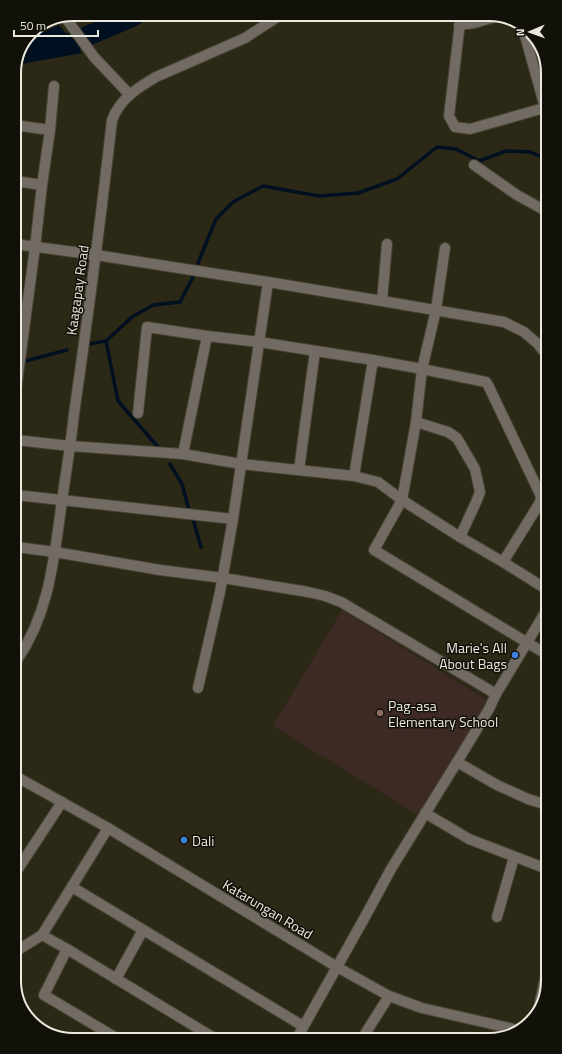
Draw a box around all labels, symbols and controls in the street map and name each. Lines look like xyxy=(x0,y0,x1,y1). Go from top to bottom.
scale bar xyxy=(14,12,98,38)
north arrow xyxy=(510,12,550,52)
text: 50 m xyxy=(20,16,46,35)
text: N xyxy=(512,28,528,36)
street label: Kaagapay Road xyxy=(60,244,94,336)
place label: Marie's All About Bags xyxy=(439,637,507,674)
marker: Marie's All About Bags xyxy=(510,650,520,660)
place label: Pag-asa Elementary School xyxy=(388,695,498,732)
marker: Pag-asa Elementary School xyxy=(375,708,385,718)
place label: Dali xyxy=(192,830,214,851)
marker: Dali xyxy=(179,835,189,845)
street label: Katarungan Road xyxy=(219,874,317,944)

